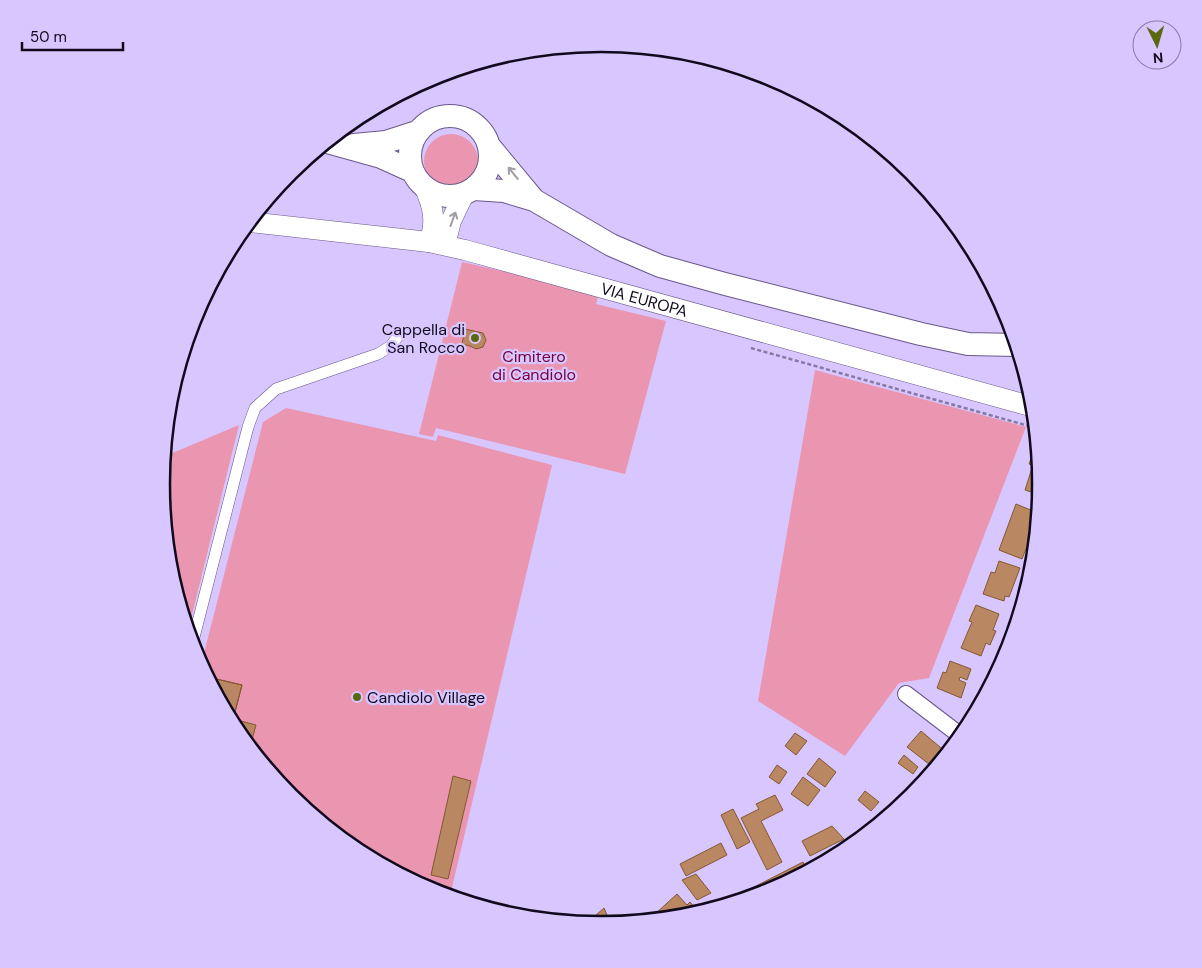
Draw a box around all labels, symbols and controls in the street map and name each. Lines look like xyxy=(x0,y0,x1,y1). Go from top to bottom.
scale bar xyxy=(22,20,124,52)
north arrow xyxy=(1132,20,1182,70)
text: 50 m xyxy=(30,27,67,47)
text: N xyxy=(1152,49,1164,67)
one-way arrow xyxy=(507,167,518,180)
one-way arrow xyxy=(449,212,458,227)
street label: VIA EUROPA xyxy=(598,277,691,322)
place label: Cappella di San Rocco xyxy=(382,319,465,358)
marker: Cappella di San Rocco xyxy=(469,332,481,344)
park label: Cimitero di Candiolo xyxy=(492,346,576,385)
place label: Candiolo Village xyxy=(367,687,485,708)
marker: Candiolo Village xyxy=(351,691,363,703)

